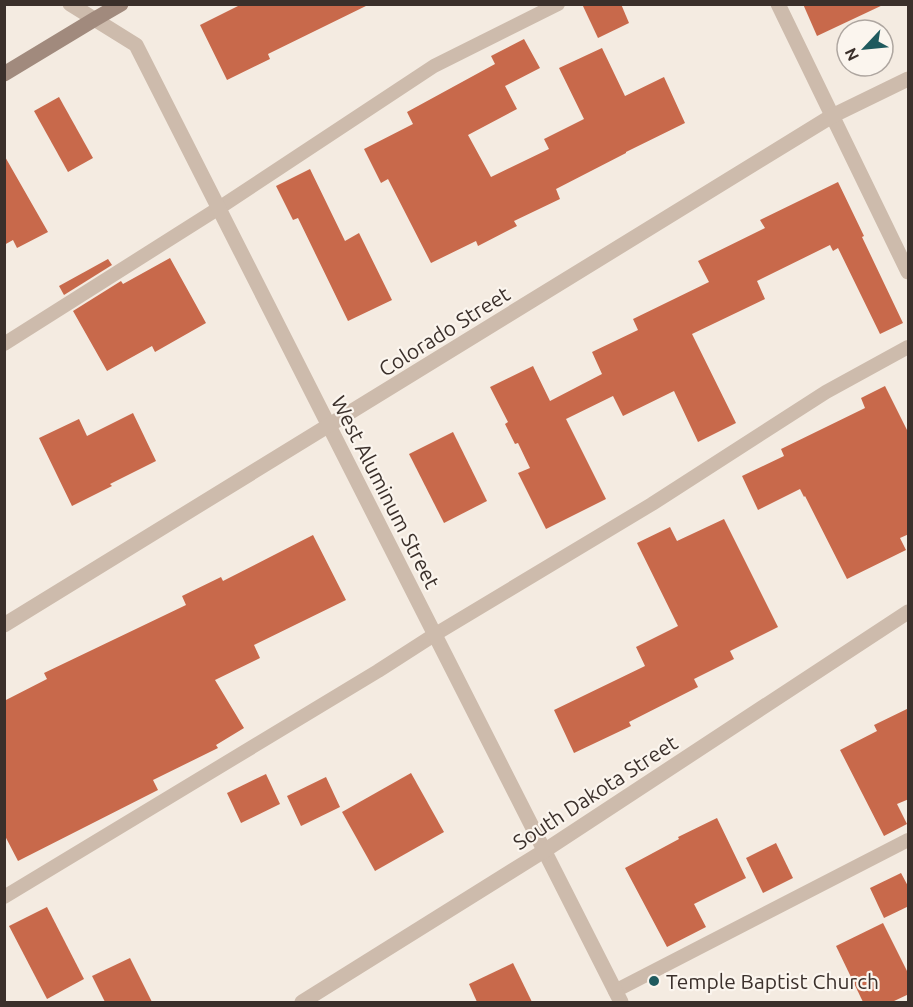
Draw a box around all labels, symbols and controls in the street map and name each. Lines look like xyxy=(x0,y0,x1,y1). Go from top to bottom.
north arrow xyxy=(835,18,895,78)
text: N xyxy=(841,45,862,64)
street label: Colorado Street xyxy=(374,281,514,381)
street label: West Aluminum Street xyxy=(327,392,445,592)
street label: South Dakota Street xyxy=(508,730,682,854)
place label: Temple Baptist Church xyxy=(666,969,879,993)
marker: Temple Baptist Church xyxy=(647,974,661,988)

